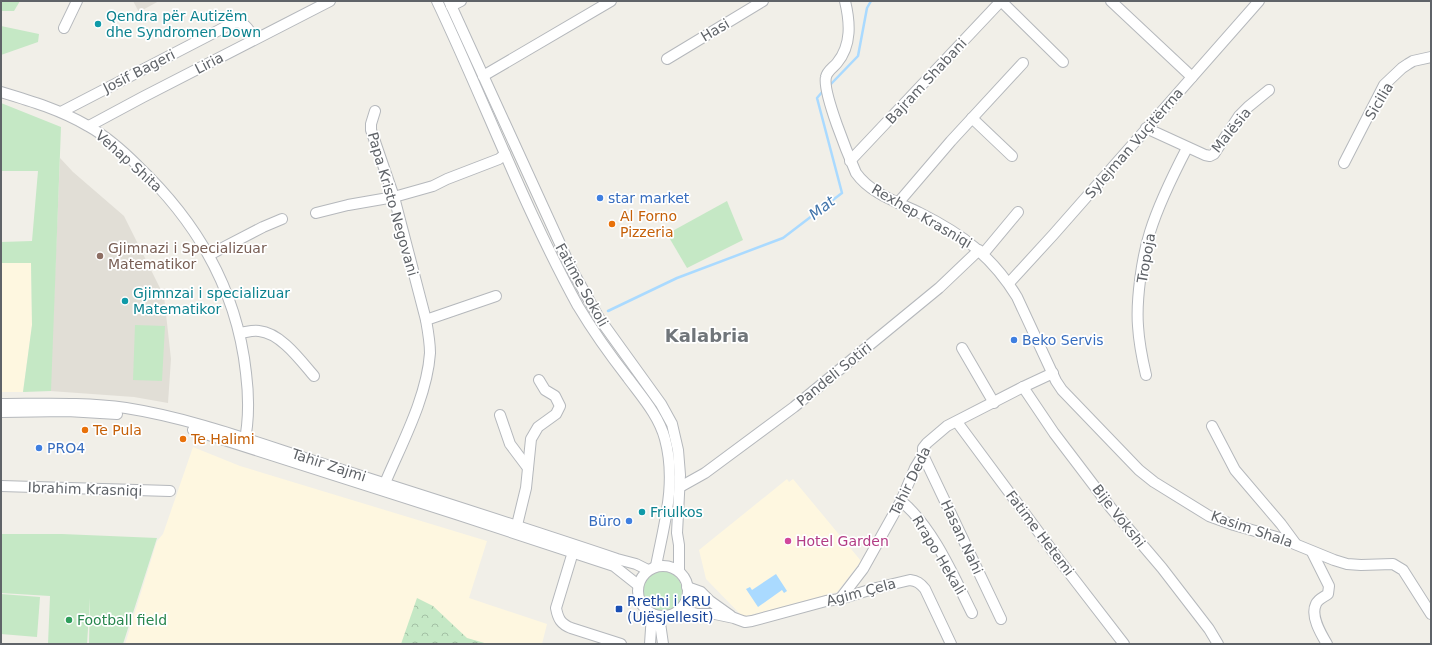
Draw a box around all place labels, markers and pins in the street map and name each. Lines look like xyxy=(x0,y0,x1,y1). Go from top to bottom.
place label: Qendra për Autizëm dhe Syndromen Down xyxy=(106,8,261,40)
marker: Qendra për Autizëm dhe Syndromen Down xyxy=(93,19,103,29)
place label: star market xyxy=(608,190,690,206)
marker: star market xyxy=(595,193,605,203)
place label: Al Forno Pizzeria xyxy=(620,208,677,240)
marker: Al Forno Pizzeria xyxy=(607,219,617,229)
place label: Gjimnazi i Specializuar Matematikor xyxy=(108,240,267,272)
marker: Gjimnazi i Specializuar Matematikor xyxy=(95,251,105,261)
place label: Gjimnzai i specializuar Matematikor xyxy=(133,285,290,317)
marker: Gjimnzai i specializuar Matematikor xyxy=(120,296,130,306)
place label: Beko Servis xyxy=(1022,332,1104,348)
marker: Beko Servis xyxy=(1009,335,1019,345)
place label: Te Pula xyxy=(92,422,142,438)
marker: Te Pula xyxy=(80,425,90,435)
place label: Te Halimi xyxy=(190,431,255,447)
marker: Te Halimi xyxy=(178,434,188,444)
place label: PRO4 xyxy=(47,440,85,456)
marker: PRO4 xyxy=(34,443,44,453)
place label: Friulkos xyxy=(650,504,703,520)
marker: Friulkos xyxy=(637,507,647,517)
place label: Büro xyxy=(589,513,621,529)
marker: Büro xyxy=(624,516,634,526)
place label: Hotel Garden xyxy=(796,533,889,549)
marker: Hotel Garden xyxy=(783,536,793,546)
place label: Rrethi i KRU (Ujësjellesit) xyxy=(627,593,714,625)
marker: Rrethi i KRU (Ujësjellesit) xyxy=(614,604,624,614)
place label: Football field xyxy=(77,612,167,628)
marker: Football field xyxy=(64,615,74,625)

